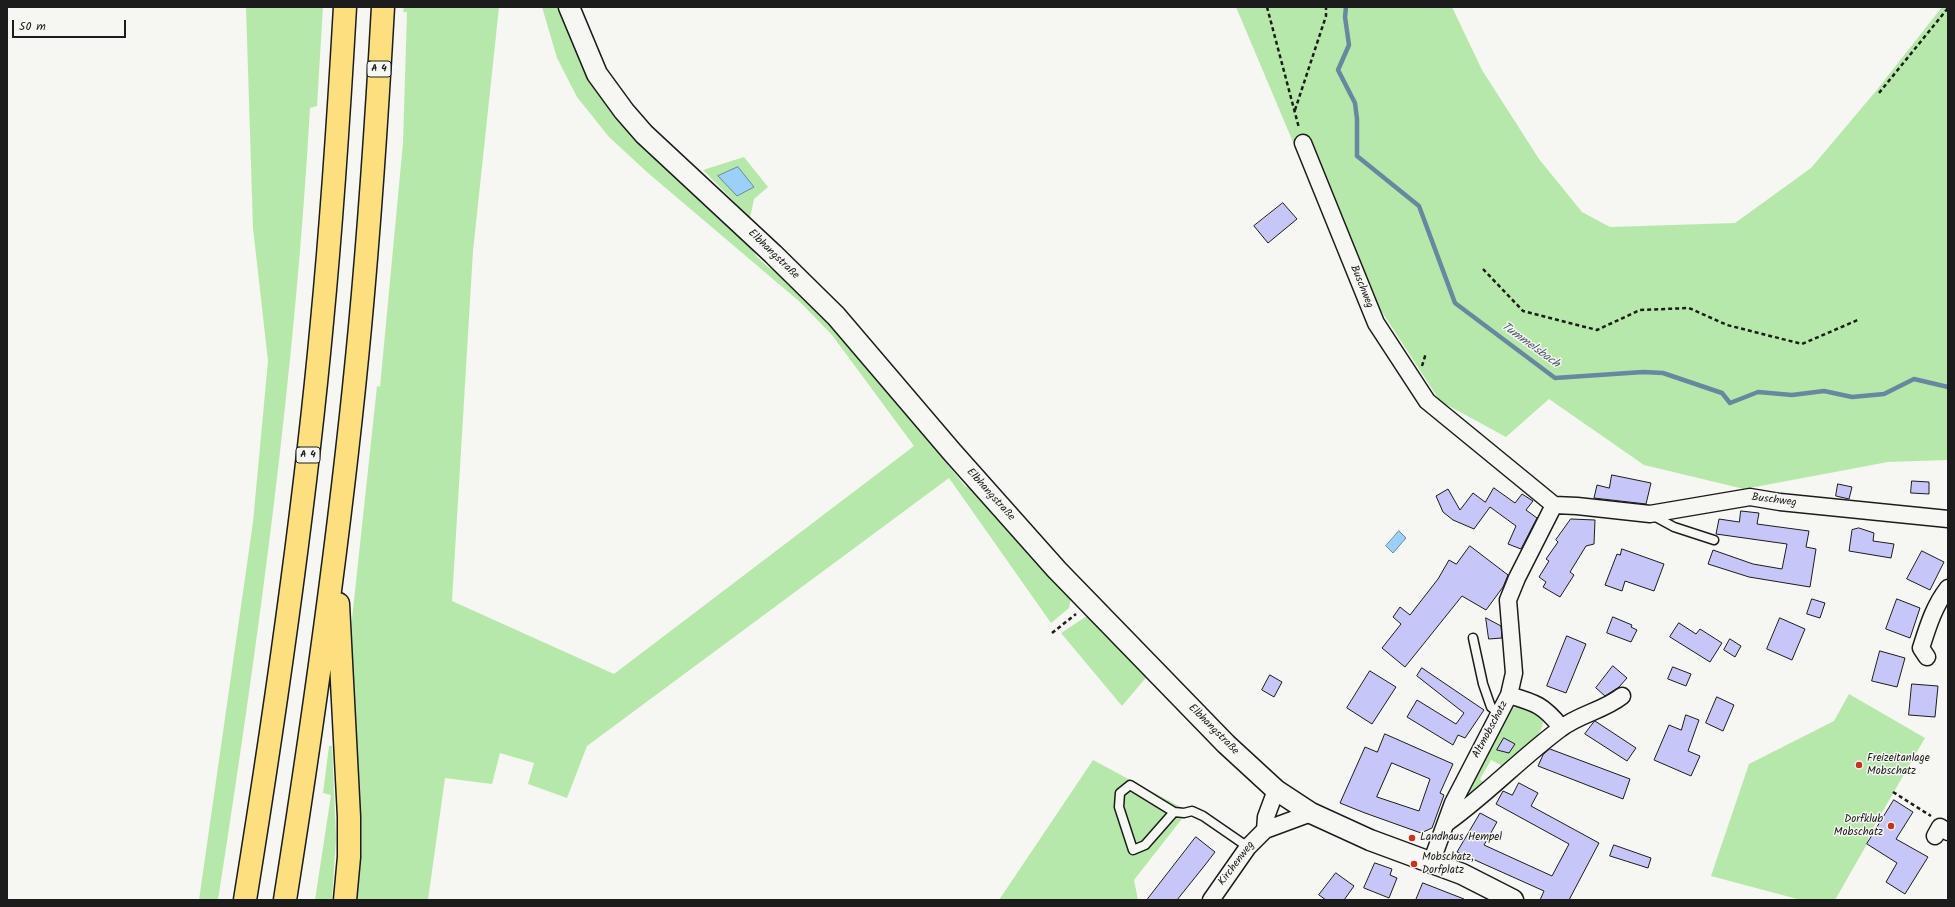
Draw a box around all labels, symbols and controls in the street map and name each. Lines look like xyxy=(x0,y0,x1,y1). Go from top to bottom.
scale bar xyxy=(14,12,128,38)
text: 50 m xyxy=(19,17,46,36)
road number: A 4 xyxy=(367,61,391,77)
street label: Elbhangstraße xyxy=(745,227,801,283)
street label: Buschweg xyxy=(1346,264,1376,310)
water label: Tummelsbach xyxy=(1498,320,1562,372)
road number: A 4 xyxy=(296,447,320,463)
street label: Elbhangstraße xyxy=(963,466,1017,524)
street label: Buschweg xyxy=(1751,492,1797,510)
street label: Altmobschatz xyxy=(1470,699,1512,761)
street label: Elbhangstraße xyxy=(1185,702,1241,758)
place label: Freizeitanlage Mobschatz xyxy=(1867,752,1930,778)
marker: Freizeitanlage Mobschatz xyxy=(1854,760,1864,770)
place label: Dorfklub Mobschatz xyxy=(1834,813,1883,839)
marker: Dorfklub Mobschatz xyxy=(1886,821,1896,831)
place label: Landhaus Hempel xyxy=(1420,831,1502,845)
marker: Landhaus Hempel xyxy=(1407,833,1417,843)
street label: Kirchenweg xyxy=(1216,839,1258,889)
place label: Mobschatz, Dorfplatz xyxy=(1422,851,1474,877)
marker: Mobschatz, Dorfplatz xyxy=(1409,859,1419,869)

